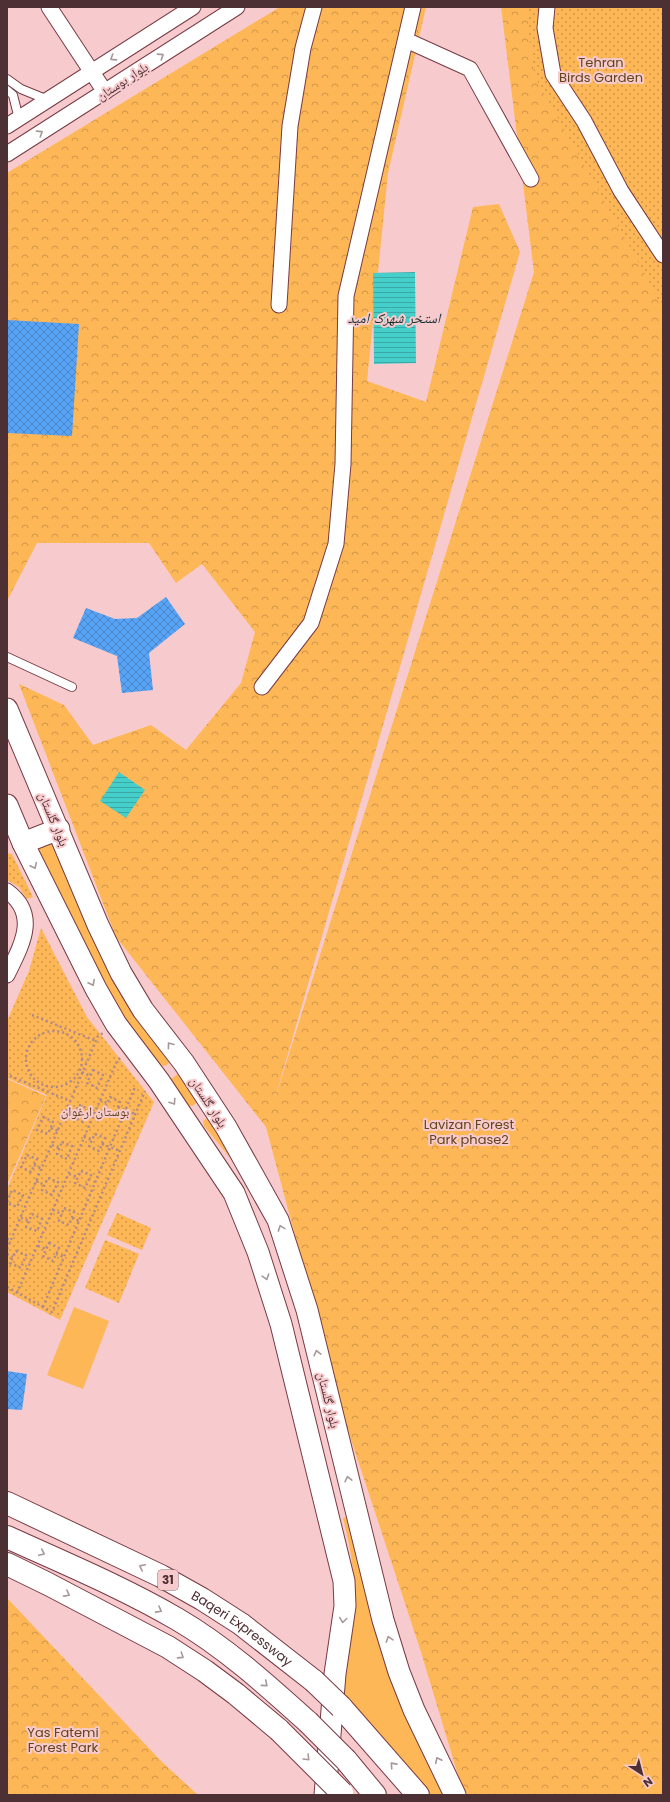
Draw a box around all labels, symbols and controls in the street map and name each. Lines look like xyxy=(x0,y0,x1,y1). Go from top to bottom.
one-way arrow xyxy=(110,53,117,61)
one-way arrow xyxy=(157,53,164,60)
park label: Tehran Birds Garden xyxy=(559,53,643,87)
street label: بلوار بوستان xyxy=(93,58,152,105)
one-way arrow xyxy=(36,130,43,138)
water label: استخر شهرک امید xyxy=(348,308,442,328)
street label: بلوار گلستان xyxy=(34,789,73,849)
one-way arrow xyxy=(30,862,37,869)
one-way arrow xyxy=(88,978,95,986)
one-way arrow xyxy=(168,1043,175,1050)
street label: بلوار گلستان xyxy=(185,1073,232,1131)
one-way arrow xyxy=(168,1098,175,1105)
park label: بوستان ارغوان xyxy=(61,1102,129,1121)
park label: Lavizan Forest Park phase2 xyxy=(424,1115,515,1149)
one-way arrow xyxy=(277,1224,285,1231)
one-way arrow xyxy=(261,1274,269,1281)
one-way arrow xyxy=(314,1349,322,1356)
street label: بلوار گلستان xyxy=(312,1370,345,1430)
one-way arrow xyxy=(344,1476,353,1483)
one-way arrow xyxy=(38,1548,46,1556)
one-way arrow xyxy=(139,1564,146,1572)
road number: 31 xyxy=(158,1570,178,1590)
street label: Baqeri Expressway xyxy=(188,1586,297,1671)
one-way arrow xyxy=(63,1589,70,1597)
one-way arrow xyxy=(155,1605,162,1612)
one-way arrow xyxy=(339,1617,348,1623)
one-way arrow xyxy=(385,1636,394,1643)
one-way arrow xyxy=(177,1651,184,1659)
one-way arrow xyxy=(261,1680,268,1687)
park label: Yas Fatemi Forest Park xyxy=(27,1723,99,1757)
one-way arrow xyxy=(302,1753,310,1761)
north arrow xyxy=(622,1754,662,1794)
one-way arrow xyxy=(435,1757,443,1764)
one-way arrow xyxy=(390,1763,397,1770)
text: N xyxy=(640,1773,656,1791)

